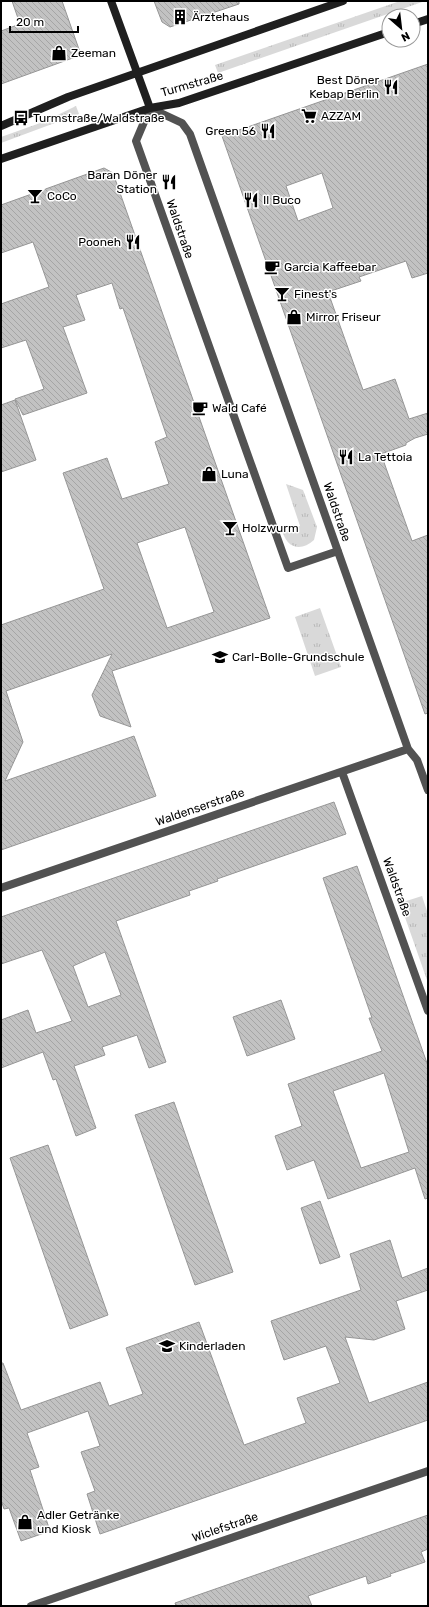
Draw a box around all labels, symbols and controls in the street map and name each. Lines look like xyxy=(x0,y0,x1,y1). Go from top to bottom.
scale bar xyxy=(10,8,78,34)
building icon: Ärztehaus xyxy=(171,8,189,26)
north arrow xyxy=(381,8,421,48)
place label: Ärztehaus xyxy=(192,10,249,24)
text: 20 m xyxy=(16,15,44,29)
text: N xyxy=(399,29,412,44)
shop icon: Zeeman xyxy=(50,44,68,62)
place label: Zeeman xyxy=(71,46,116,60)
street label: Turmstraße xyxy=(159,68,225,100)
place label: Best Döner Kebap Berlin xyxy=(309,73,379,101)
restaurant icon: Best Döner Kebap Berlin xyxy=(382,78,400,96)
supermarket icon: AZZAM xyxy=(300,107,318,125)
bus stop icon: Turmstraße/Waldstraße xyxy=(12,109,30,127)
place label: AZZAM xyxy=(321,109,361,123)
place label: Turmstraße/Waldstraße xyxy=(33,111,165,125)
restaurant icon: Green 56 xyxy=(259,122,277,140)
place label: Green 56 xyxy=(205,124,256,138)
place label: Baran Döner Station xyxy=(87,168,157,196)
restaurant icon: Baran Döner Station xyxy=(160,173,178,191)
bar icon: CoCo xyxy=(26,187,44,205)
place label: CoCo xyxy=(47,189,77,203)
restaurant icon: Il Buco xyxy=(242,191,260,209)
place label: Il Buco xyxy=(263,193,301,207)
street label: Waldstraße xyxy=(163,198,197,261)
restaurant icon: Pooneh xyxy=(124,233,142,251)
place label: Pooneh xyxy=(78,235,121,249)
cafe icon: Garcia Kaffeebar xyxy=(263,258,281,276)
place label: Garcia Kaffeebar xyxy=(284,260,376,274)
bar icon: Finest's xyxy=(273,285,291,303)
place label: Finest's xyxy=(294,287,337,301)
shop icon: Mirror Friseur xyxy=(285,308,303,326)
place label: Mirror Friseur xyxy=(306,310,381,324)
cafe icon: Wald Café xyxy=(191,399,209,417)
place label: Wald Café xyxy=(212,401,267,415)
restaurant icon: La Tettoia xyxy=(337,448,355,466)
place label: La Tettoia xyxy=(358,450,412,464)
shop icon: Luna xyxy=(200,465,218,483)
place label: Luna xyxy=(221,467,249,481)
street label: Waldstraße xyxy=(320,481,354,544)
bar icon: Holzwurm xyxy=(221,519,239,537)
place label: Holzwurm xyxy=(242,521,299,535)
school or university icon: Carl-Bolle-Grundschule xyxy=(211,648,229,666)
place label: Carl-Bolle-Grundschule xyxy=(232,650,365,664)
street label: Waldenserstraße xyxy=(154,785,247,829)
street label: Waldstraße xyxy=(380,856,414,919)
school or university icon: Kinderladen xyxy=(158,1337,176,1355)
place label: Kinderladen xyxy=(179,1339,245,1353)
place label: Adler Getränke und Kiosk xyxy=(37,1508,120,1536)
street label: Wiclefstraße xyxy=(190,1509,260,1545)
shop icon: Adler Getränke und Kiosk xyxy=(16,1513,34,1531)

